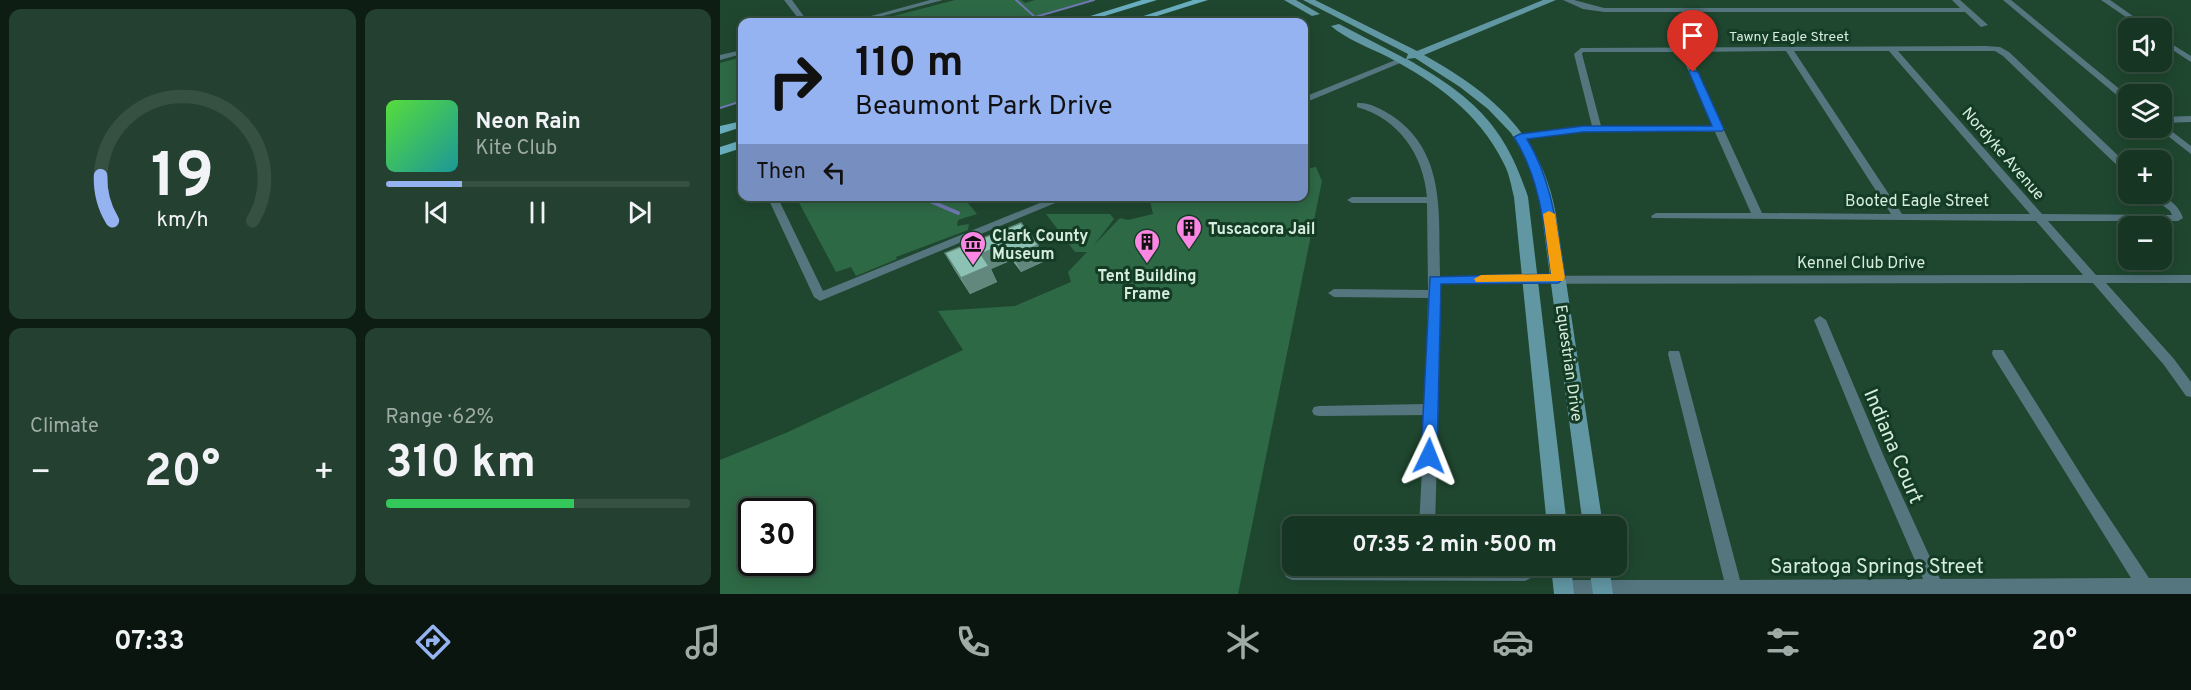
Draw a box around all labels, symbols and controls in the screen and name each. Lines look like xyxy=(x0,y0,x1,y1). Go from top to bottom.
pin xyxy=(1667,10,1718,72)
map controls xyxy=(2118,18,2172,270)
button: sound xyxy=(2118,18,2172,72)
icon: arrive xyxy=(1676,19,1709,52)
street label: Tawny Eagle Street xyxy=(1729,29,1849,46)
text: 110 m xyxy=(855,38,964,91)
icon: right xyxy=(756,42,834,120)
button: layers xyxy=(2118,84,2172,138)
text: Beaumont Park Drive xyxy=(855,90,1113,124)
street label: Nordyke Avenue xyxy=(1957,104,2048,205)
text: Neon Rain xyxy=(476,109,581,136)
text: Kite Club xyxy=(476,136,557,162)
text: 19 xyxy=(151,140,214,219)
button: + xyxy=(2118,150,2172,204)
icon: left xyxy=(818,156,851,189)
text: Then xyxy=(756,159,806,186)
street label: Booted Eagle Street xyxy=(1845,192,1989,212)
icon: previous xyxy=(420,196,453,229)
icon: pause xyxy=(521,196,554,229)
icon: next xyxy=(623,196,656,229)
text: km/h xyxy=(156,208,208,235)
building icon: Tuscacora Jail xyxy=(1174,213,1204,251)
button: − xyxy=(2118,216,2172,270)
place label: Tuscacora Jail xyxy=(1208,220,1315,240)
place label: Clark County Museum xyxy=(992,227,1088,265)
building icon: Tent Building Frame xyxy=(1132,227,1162,265)
museum icon: Clark County Museum xyxy=(958,229,988,267)
street label: Kennel Club Drive xyxy=(1797,254,1925,274)
place label: Tent Building Frame xyxy=(1098,267,1196,305)
street label: Equestrian Drive xyxy=(1550,304,1586,423)
street label: Indiana Court xyxy=(1856,385,1928,508)
text: Range · 62% xyxy=(386,405,494,431)
text: Climate xyxy=(30,414,99,440)
position arrow xyxy=(1397,424,1461,488)
text: 310 km xyxy=(386,436,536,493)
text: 20° xyxy=(144,445,220,502)
text: − xyxy=(30,453,51,495)
text: + xyxy=(313,453,334,495)
speed limit sign: 30 xyxy=(738,498,816,576)
text: 07:35 · 2 min · 500 m xyxy=(1352,532,1557,559)
street label: Saratoga Springs Street xyxy=(1770,555,1984,581)
icon: directions xyxy=(412,621,454,663)
icon: music xyxy=(682,621,724,663)
icon: phone xyxy=(952,621,994,663)
icon: climate xyxy=(1222,621,1264,663)
icon: car xyxy=(1492,621,1534,663)
icon: filters xyxy=(1762,621,1804,663)
text: 07:33 xyxy=(114,625,185,659)
text: 20° xyxy=(2032,625,2077,659)

